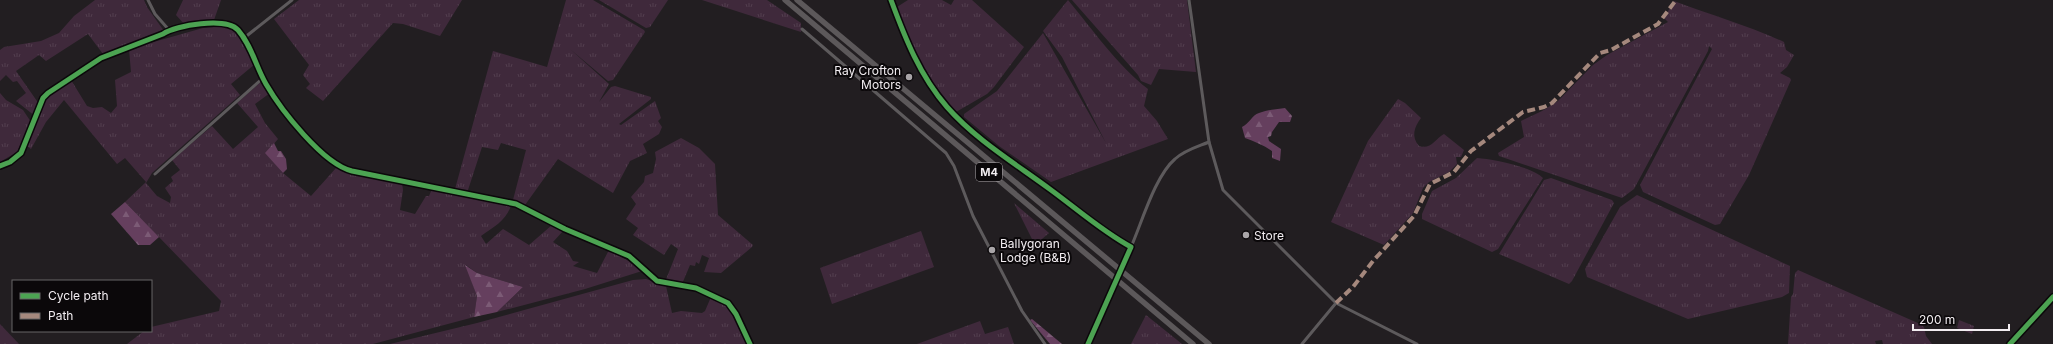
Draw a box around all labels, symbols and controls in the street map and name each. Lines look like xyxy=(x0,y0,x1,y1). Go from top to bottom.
place label: Ray Crofton Motors xyxy=(834,63,901,92)
marker: Ray Crofton Motors xyxy=(904,72,914,82)
road number: M4 xyxy=(976,163,1002,181)
place label: Store xyxy=(1254,228,1284,243)
marker: Store xyxy=(1241,230,1251,240)
place label: Ballygoran Lodge (B&B) xyxy=(1000,236,1071,265)
marker: Ballygoran Lodge (B&B) xyxy=(987,245,997,255)
legend xyxy=(12,280,152,332)
text: Cycle path xyxy=(48,288,109,303)
scale bar xyxy=(1913,306,2009,332)
text: Path xyxy=(48,308,73,323)
text: 200 m xyxy=(1919,312,1955,327)

